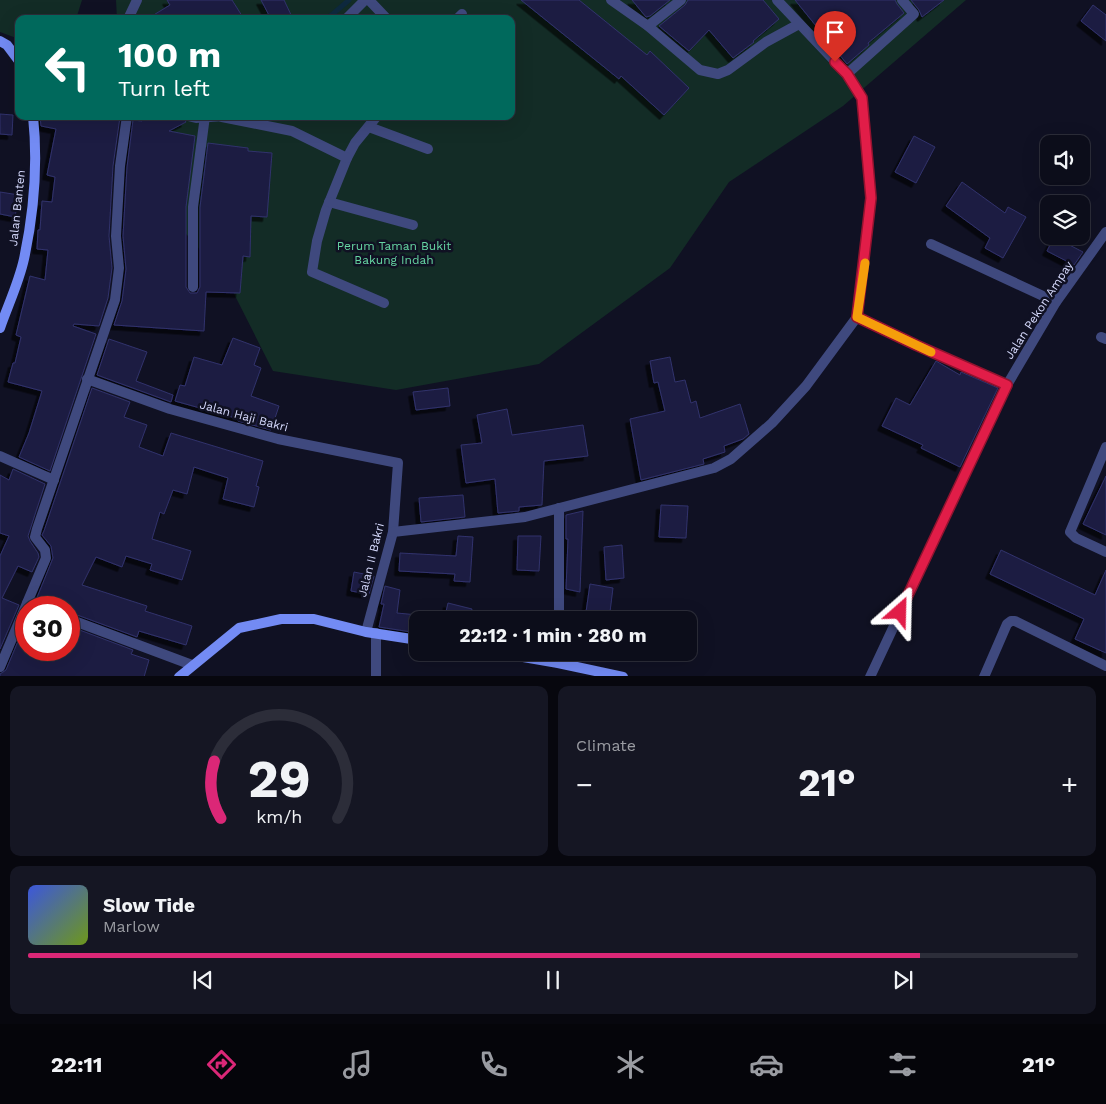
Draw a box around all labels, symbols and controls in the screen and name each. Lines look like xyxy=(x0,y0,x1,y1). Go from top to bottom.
pin xyxy=(814,11,856,62)
icon: arrive xyxy=(821,18,849,46)
text: 100 m xyxy=(118,34,221,76)
icon: left xyxy=(35,35,100,100)
text: Turn left xyxy=(118,76,210,101)
map controls xyxy=(1040,135,1090,245)
button: sound xyxy=(1040,135,1090,185)
street label: Jalan Banten xyxy=(6,169,28,247)
button: layers xyxy=(1040,195,1090,245)
park label: Perum Taman Bukit Bakung Indah xyxy=(337,239,451,267)
street label: Jalan Pekon Ampay xyxy=(1002,258,1076,362)
street label: Jalan Haji Bakri xyxy=(198,397,290,435)
street label: Jalan II Bakri xyxy=(355,521,387,599)
position arrow xyxy=(873,585,925,637)
speed limit sign: 30 xyxy=(15,596,80,661)
text: 22:12 · 1 min · 280 m xyxy=(459,624,647,647)
text: Climate xyxy=(576,736,636,755)
text: 29 xyxy=(247,749,311,810)
text: 21° xyxy=(798,761,856,805)
text: − xyxy=(576,768,593,801)
text: + xyxy=(1061,768,1078,801)
text: km/h xyxy=(256,806,302,827)
text: Slow Tide xyxy=(103,894,195,917)
text: Marlow xyxy=(103,917,160,936)
icon: previous xyxy=(189,966,217,994)
icon: pause xyxy=(539,966,567,994)
icon: next xyxy=(889,966,917,994)
icon: directions xyxy=(204,1047,239,1082)
icon: music xyxy=(340,1047,375,1082)
icon: phone xyxy=(476,1047,511,1082)
icon: climate xyxy=(613,1047,648,1082)
icon: car xyxy=(749,1047,784,1082)
icon: filters xyxy=(885,1047,920,1082)
text: 22:11 xyxy=(51,1052,103,1077)
text: 21° xyxy=(1022,1052,1055,1077)

